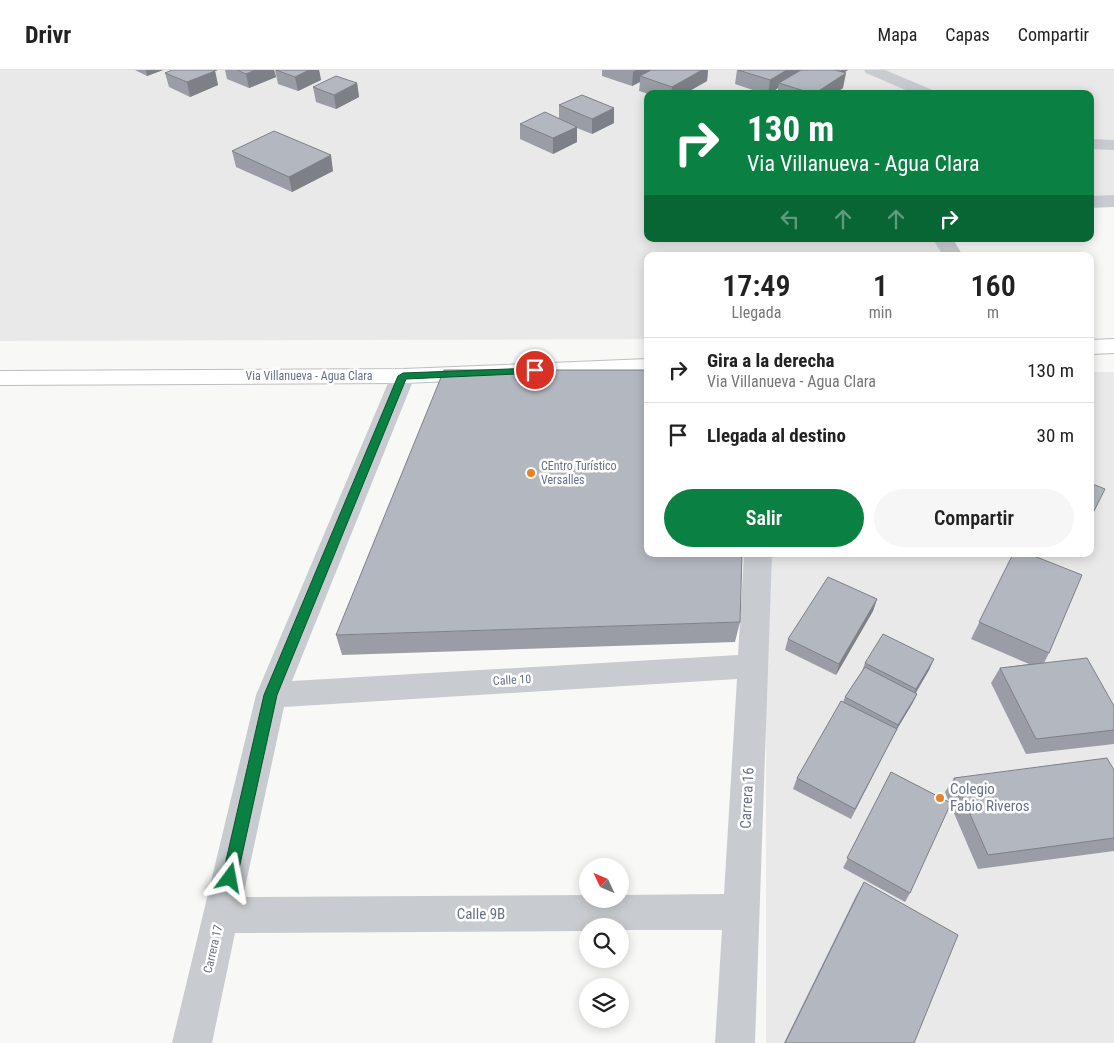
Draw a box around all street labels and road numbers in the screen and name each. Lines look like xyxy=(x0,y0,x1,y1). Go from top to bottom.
street label: Via Villanueva - Agua Clara xyxy=(246,369,373,383)
street label: Calle 10 xyxy=(493,672,532,688)
street label: Carrera 16 xyxy=(736,767,758,829)
street label: Calle 9B xyxy=(457,905,505,923)
street label: Carrera 17 xyxy=(201,923,225,975)

